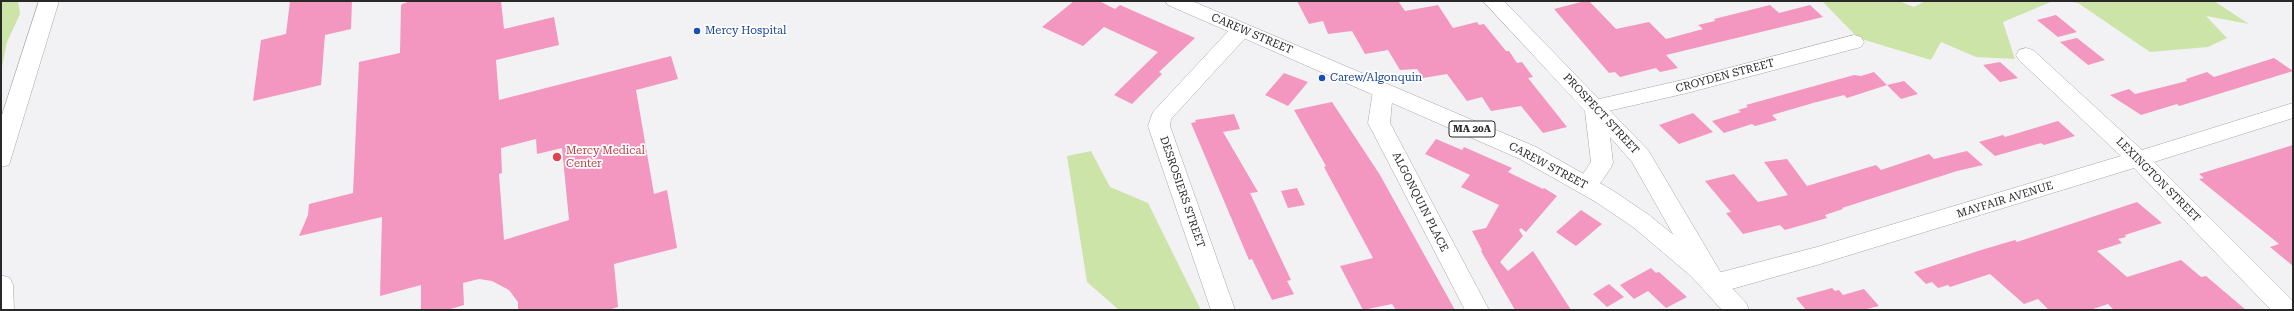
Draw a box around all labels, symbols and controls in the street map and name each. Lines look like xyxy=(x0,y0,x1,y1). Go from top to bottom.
street label: CAREW STREET xyxy=(1209,11,1295,57)
place label: Mercy Hospital xyxy=(705,24,786,38)
marker: Mercy Hospital xyxy=(692,26,702,36)
street label: CROYDEN STREET xyxy=(1674,56,1776,96)
place label: Carew/Algonquin xyxy=(1330,71,1422,85)
street label: PROSPECT STREET xyxy=(1560,71,1642,157)
marker: Carew/Algonquin xyxy=(1317,73,1327,83)
road number: MA 20A xyxy=(1449,121,1495,137)
street label: DESROSIERS STREET xyxy=(1157,134,1207,250)
street label: LEXINGTON STREET xyxy=(2113,135,2203,225)
street label: CAREW STREET xyxy=(1506,140,1590,192)
place label: Mercy Medical Center xyxy=(566,144,645,170)
street label: ALGONQUIN PLACE xyxy=(1389,150,1451,254)
marker: Mercy Medical Center xyxy=(551,151,563,163)
street label: MAYFAIR AVENUE xyxy=(1955,179,2055,221)

